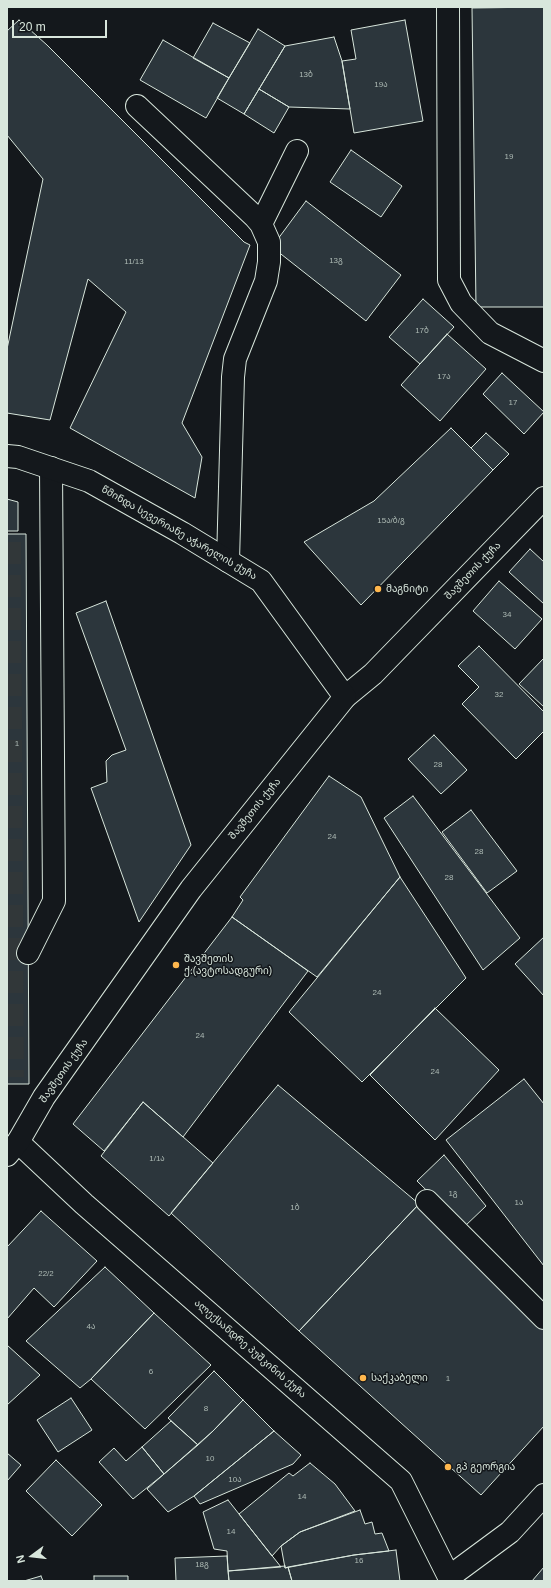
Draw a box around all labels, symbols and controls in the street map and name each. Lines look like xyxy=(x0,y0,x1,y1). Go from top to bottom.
scale bar xyxy=(14,12,109,38)
text: 20 m xyxy=(19,20,46,34)
house number: 13ბ xyxy=(299,70,313,80)
house number: 19ა xyxy=(374,80,388,90)
house number: 19 xyxy=(505,152,513,162)
house number: 13გ xyxy=(329,256,343,266)
house number: 11/13 xyxy=(124,257,144,267)
house number: 17ბ xyxy=(415,326,429,336)
house number: 17ა xyxy=(437,372,451,382)
house number: 17 xyxy=(509,398,517,408)
street label: წმინდა სევერიანე აჭარელის ქუჩა xyxy=(99,483,259,583)
house number: 15ა/ბ/გ xyxy=(377,516,405,526)
street label: შავშეთის ქუჩა xyxy=(442,540,504,602)
place label: მაგნიტი xyxy=(386,583,428,595)
marker: მაგნიტი xyxy=(373,584,383,594)
house number: 34 xyxy=(503,610,511,620)
house number: 32 xyxy=(495,690,503,700)
house number: 1 xyxy=(15,739,19,749)
house number: 28 xyxy=(434,760,442,770)
street label: შავშეთის ქუჩა xyxy=(227,776,283,842)
house number: 24 xyxy=(328,832,336,842)
house number: 28 xyxy=(475,847,483,857)
house number: 28 xyxy=(445,873,453,883)
place label: შავშეთის ქ.(ავტოსადგური) xyxy=(184,953,272,976)
marker: შავშეთის ქ.(ავტოსადგური) xyxy=(171,960,181,970)
house number: 24 xyxy=(373,988,381,998)
house number: 24 xyxy=(196,1031,204,1041)
street label: შავშეთის ქუჩა xyxy=(37,1037,91,1105)
house number: 24 xyxy=(431,1067,439,1077)
house number: 1/1ა xyxy=(149,1154,165,1164)
house number: 1გ xyxy=(448,1189,458,1199)
house number: 1ა xyxy=(515,1198,523,1208)
house number: 1ბ xyxy=(290,1203,300,1213)
house number: 22/2 xyxy=(38,1269,54,1279)
street label: ალექსანდრე პუშკინის ქუჩა xyxy=(192,1297,308,1401)
house number: 4ა xyxy=(87,1322,95,1332)
house number: 6 xyxy=(149,1367,153,1377)
place label: საქკაბელი xyxy=(371,1372,428,1384)
marker: საქკაბელი xyxy=(358,1373,368,1383)
house number: 1 xyxy=(446,1374,450,1384)
house number: 8 xyxy=(204,1404,208,1414)
house number: 10 xyxy=(206,1454,214,1464)
place label: გპ გეორგია xyxy=(456,1461,515,1473)
marker: გპ გეორგია xyxy=(443,1462,453,1472)
house number: 10ა xyxy=(228,1475,242,1485)
house number: 14 xyxy=(298,1492,306,1502)
house number: 14 xyxy=(227,1527,235,1537)
north arrow xyxy=(12,1536,52,1576)
text: N xyxy=(14,1554,27,1565)
house number: 16 xyxy=(355,1556,363,1566)
house number: 18გ xyxy=(195,1560,209,1570)

